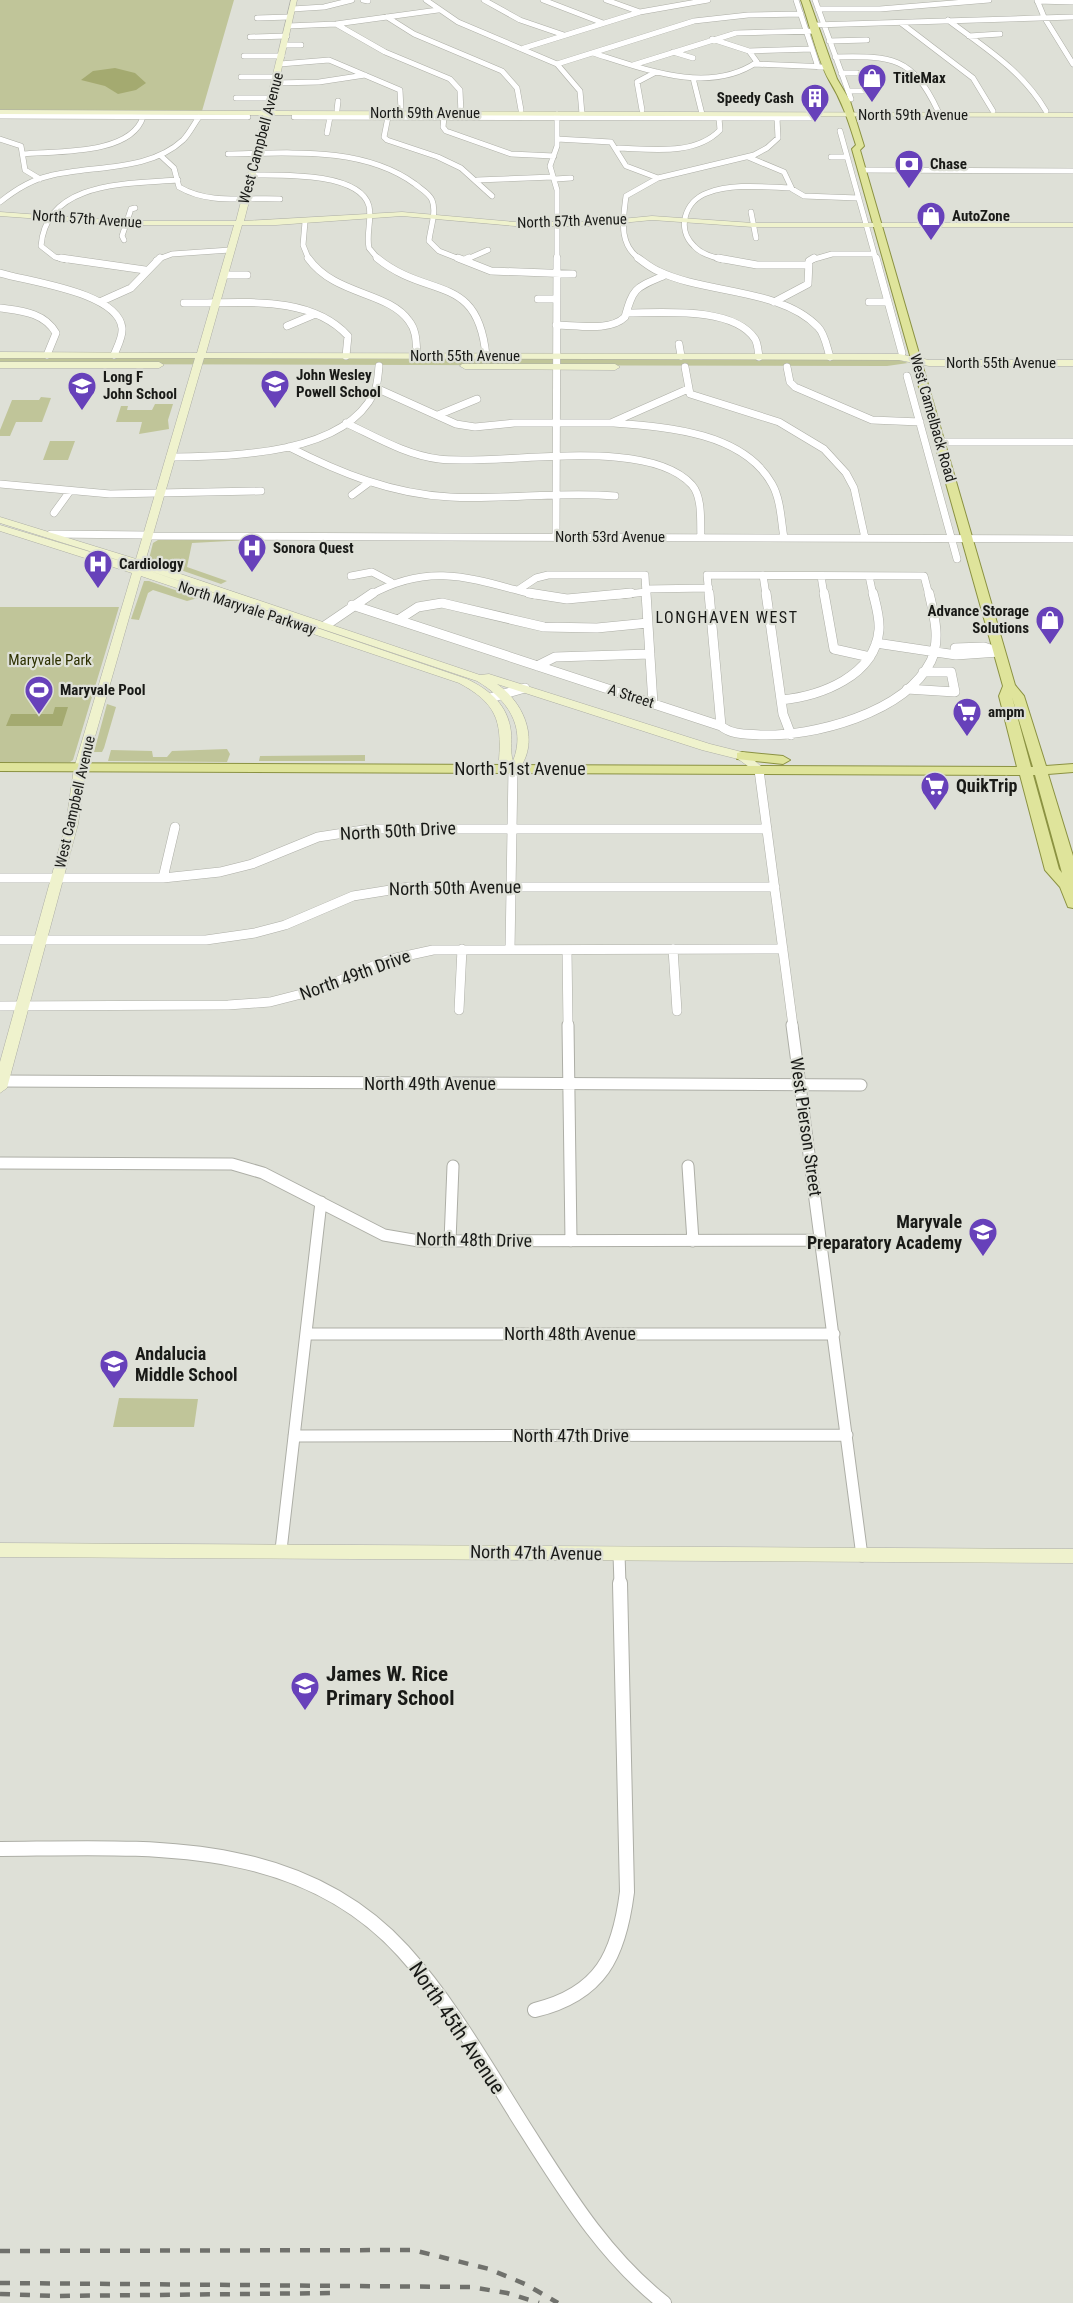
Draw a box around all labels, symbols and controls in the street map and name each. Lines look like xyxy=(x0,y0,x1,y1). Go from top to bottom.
shop icon: TitleMax xyxy=(856,62,888,104)
place label: TitleMax xyxy=(893,69,946,87)
street label: West Campbell Avenue xyxy=(235,70,287,206)
building icon: Speedy Cash xyxy=(799,82,831,124)
place label: Speedy Cash xyxy=(717,89,794,107)
street label: North 59th Avenue xyxy=(370,104,480,122)
street label: North 59th Avenue xyxy=(858,106,968,124)
bank icon: Chase xyxy=(893,148,925,190)
place label: Chase xyxy=(930,155,967,173)
shop icon: AutoZone xyxy=(915,200,947,242)
street label: North 57th Avenue xyxy=(31,206,143,232)
place label: AutoZone xyxy=(952,207,1010,225)
street label: North 57th Avenue xyxy=(517,210,627,232)
street label: North 55th Avenue xyxy=(410,347,520,365)
street label: West Camelback Road xyxy=(906,352,960,484)
street label: North 55th Avenue xyxy=(946,354,1056,372)
place label: John Wesley Powell School xyxy=(296,366,381,401)
place label: Long F John School xyxy=(103,368,177,403)
school or university icon: John Wesley Powell School xyxy=(259,368,291,410)
school or university icon: Long F John School xyxy=(66,370,98,412)
street label: North 53rd Avenue xyxy=(555,528,665,546)
hospital icon: Sonora Quest xyxy=(236,532,268,574)
place label: Sonora Quest xyxy=(273,539,354,557)
hospital icon: Cardiology xyxy=(82,548,114,590)
place label: Cardiology xyxy=(119,555,184,573)
street label: North Maryvale Parkway xyxy=(176,577,318,639)
place label: Advance Storage Solutions xyxy=(928,602,1029,637)
shop icon: Advance Storage Solutions xyxy=(1034,604,1066,646)
district label: LONGHAVEN WEST xyxy=(656,608,798,627)
park label: Maryvale Park xyxy=(8,651,92,669)
sports icon: Maryvale Pool xyxy=(23,674,55,716)
street label: A Street xyxy=(606,680,656,712)
place label: Maryvale Pool xyxy=(60,681,145,699)
supermarket icon: ampm xyxy=(951,696,983,738)
place label: ampm xyxy=(988,703,1025,721)
street label: West Campbell Avenue xyxy=(51,734,99,870)
street label: North 51st Avenue xyxy=(454,758,586,779)
supermarket icon: QuikTrip xyxy=(919,770,951,812)
place label: QuikTrip xyxy=(956,775,1018,796)
street label: North 50th Drive xyxy=(339,817,456,844)
street label: North 50th Avenue xyxy=(389,876,521,899)
street label: North 49th Drive xyxy=(297,945,413,1004)
street label: West Pierson Street xyxy=(786,1056,827,1198)
street label: North 49th Avenue xyxy=(364,1073,496,1094)
place label: Maryvale Preparatory Academy xyxy=(807,1211,962,1253)
school or university icon: Maryvale Preparatory Academy xyxy=(967,1216,999,1258)
street label: North 48th Drive xyxy=(416,1228,532,1251)
street label: North 48th Avenue xyxy=(504,1323,636,1344)
place label: Andalucia Middle School xyxy=(135,1343,238,1385)
school or university icon: Andalucia Middle School xyxy=(98,1348,130,1390)
street label: North 47th Drive xyxy=(513,1425,629,1446)
street label: North 47th Avenue xyxy=(470,1541,602,1564)
place label: James W. Rice Primary School xyxy=(326,1662,455,1710)
school or university icon: James W. Rice Primary School xyxy=(289,1670,321,1712)
street label: North 45th Avenue xyxy=(404,1957,510,2099)

